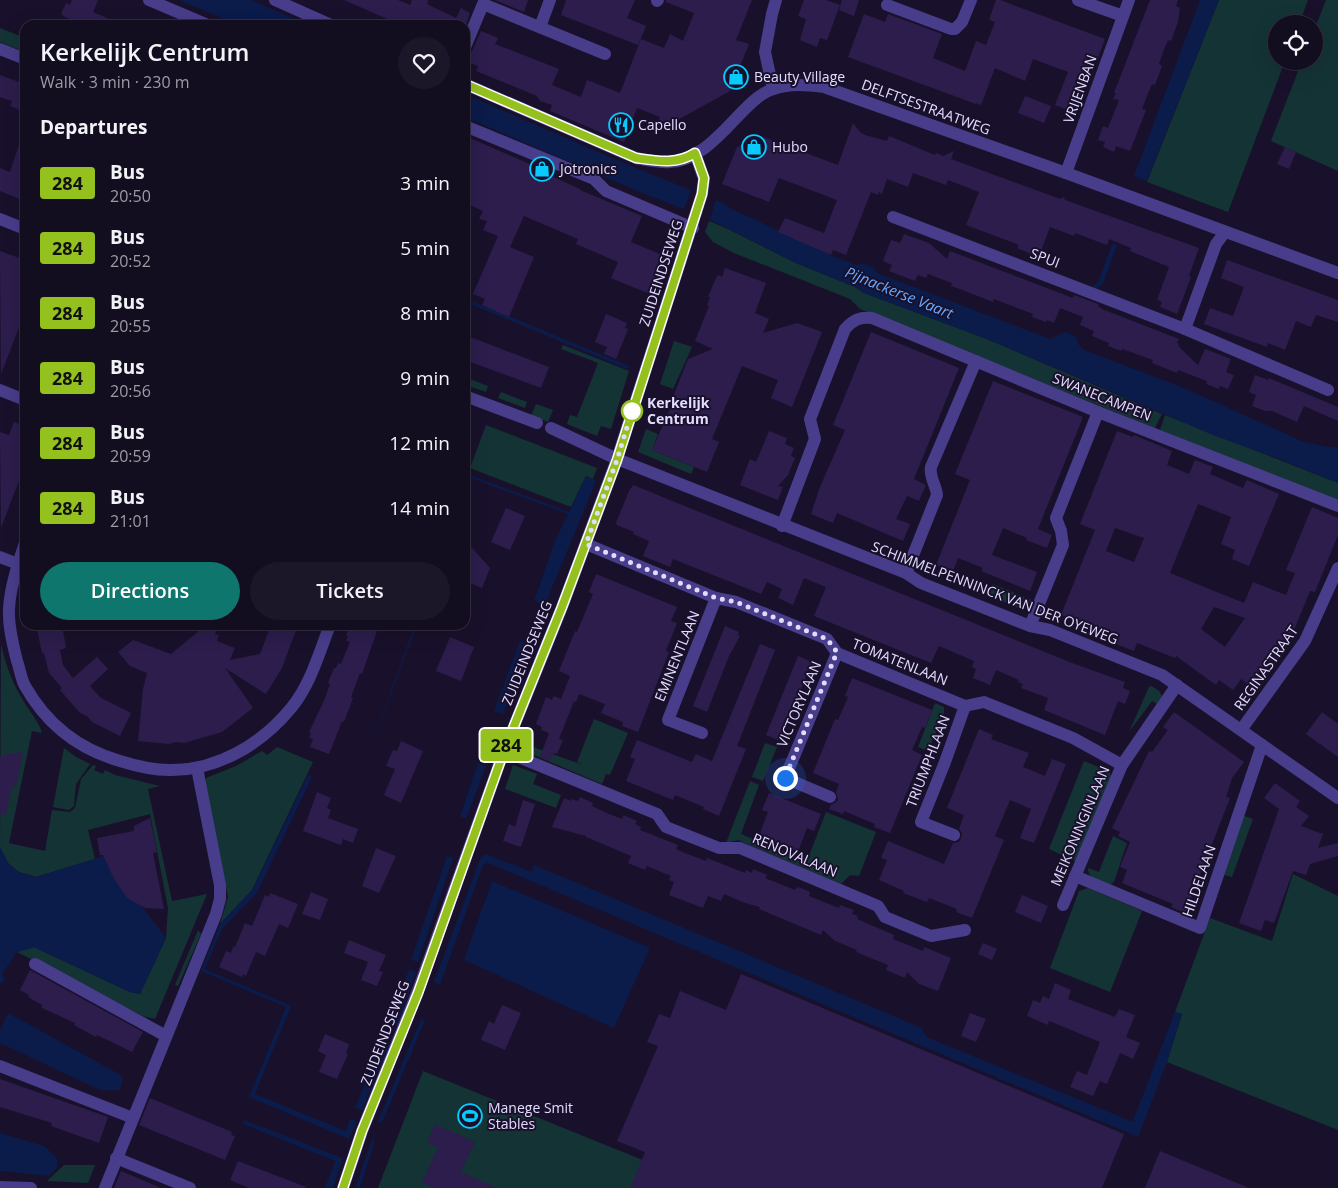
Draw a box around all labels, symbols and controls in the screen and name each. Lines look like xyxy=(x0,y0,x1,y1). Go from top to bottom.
map controls xyxy=(1268,15,1323,70)
button: locate xyxy=(1268,15,1323,70)
text: Kerkelijk Centrum xyxy=(40,35,249,68)
button: heart xyxy=(398,37,450,89)
street label: VRIJENBAN xyxy=(1058,52,1101,126)
shop icon: Beauty Village xyxy=(723,64,749,90)
place label: Beauty Village xyxy=(754,67,845,86)
text: Walk · 3 min · 230 m xyxy=(40,71,190,93)
street label: DELFTSESTRAATWEG xyxy=(859,74,993,139)
restaurant icon: Capello xyxy=(608,112,634,138)
text: Departures xyxy=(40,114,147,140)
place label: Capello xyxy=(638,115,687,134)
shop icon: Hubo xyxy=(741,134,767,160)
place label: Hubo xyxy=(772,137,808,156)
shop icon: Jotronics xyxy=(529,156,555,182)
text: Bus xyxy=(110,159,145,185)
place label: Jotronics xyxy=(558,159,617,178)
text: 3 min xyxy=(400,170,450,196)
text: 284 xyxy=(52,171,83,195)
text: 20:50 xyxy=(110,185,151,207)
street label: ZUIDEINDSEWEG xyxy=(634,217,687,329)
text: Bus xyxy=(110,224,145,250)
text: 5 min xyxy=(400,235,450,261)
text: 284 xyxy=(52,236,83,260)
street label: SPUI xyxy=(1028,243,1063,272)
text: 20:52 xyxy=(110,250,151,272)
water label: Pijnackerse Vaart xyxy=(842,261,957,323)
text: Bus xyxy=(110,289,145,315)
text: 8 min xyxy=(400,300,450,326)
text: 284 xyxy=(52,301,83,325)
text: 20:55 xyxy=(110,315,151,337)
text: Bus xyxy=(110,354,145,380)
text: 9 min xyxy=(400,365,450,391)
text: 284 xyxy=(52,366,83,390)
street label: SWANECAMPEN xyxy=(1050,368,1154,425)
text: 20:56 xyxy=(110,380,151,402)
place label: Kerkelijk Centrum xyxy=(647,393,710,428)
marker: Kerkelijk Centrum xyxy=(621,400,643,422)
text: Bus xyxy=(110,419,145,445)
text: 12 min xyxy=(389,430,450,456)
text: 284 xyxy=(52,431,83,455)
text: 20:59 xyxy=(110,445,151,467)
text: Bus xyxy=(110,484,145,510)
text: 14 min xyxy=(389,495,450,521)
text: 284 xyxy=(52,496,83,520)
text: 21:01 xyxy=(110,510,151,532)
street label: SCHIMMELPENNINCK VAN DER OYEWEG xyxy=(869,537,1121,648)
button: Directions xyxy=(40,562,240,620)
button: Tickets xyxy=(250,562,450,620)
street label: ZUIDEINDSEWEG xyxy=(497,598,556,708)
street label: EMINENTLAAN xyxy=(650,608,703,704)
street label: REGINASTRAAT xyxy=(1229,621,1302,714)
street label: TOMATENLAAN xyxy=(850,634,951,689)
street label: VICTORYLAAN xyxy=(772,658,825,750)
street label: TRIUMPHLAAN xyxy=(901,712,954,810)
line badge: 284 xyxy=(477,729,535,761)
text: 284 xyxy=(491,733,521,757)
street label: MEIKONINGINLAAN xyxy=(1046,763,1113,889)
your location xyxy=(773,766,798,791)
street label: RENOVALAAN xyxy=(750,828,841,881)
street label: HILDELAAN xyxy=(1177,842,1220,919)
street label: ZUIDEINDSEWEG xyxy=(356,978,413,1088)
place label: Manege Smit Stables xyxy=(488,1098,573,1133)
sports icon: Manege Smit Stables xyxy=(457,1103,483,1129)

